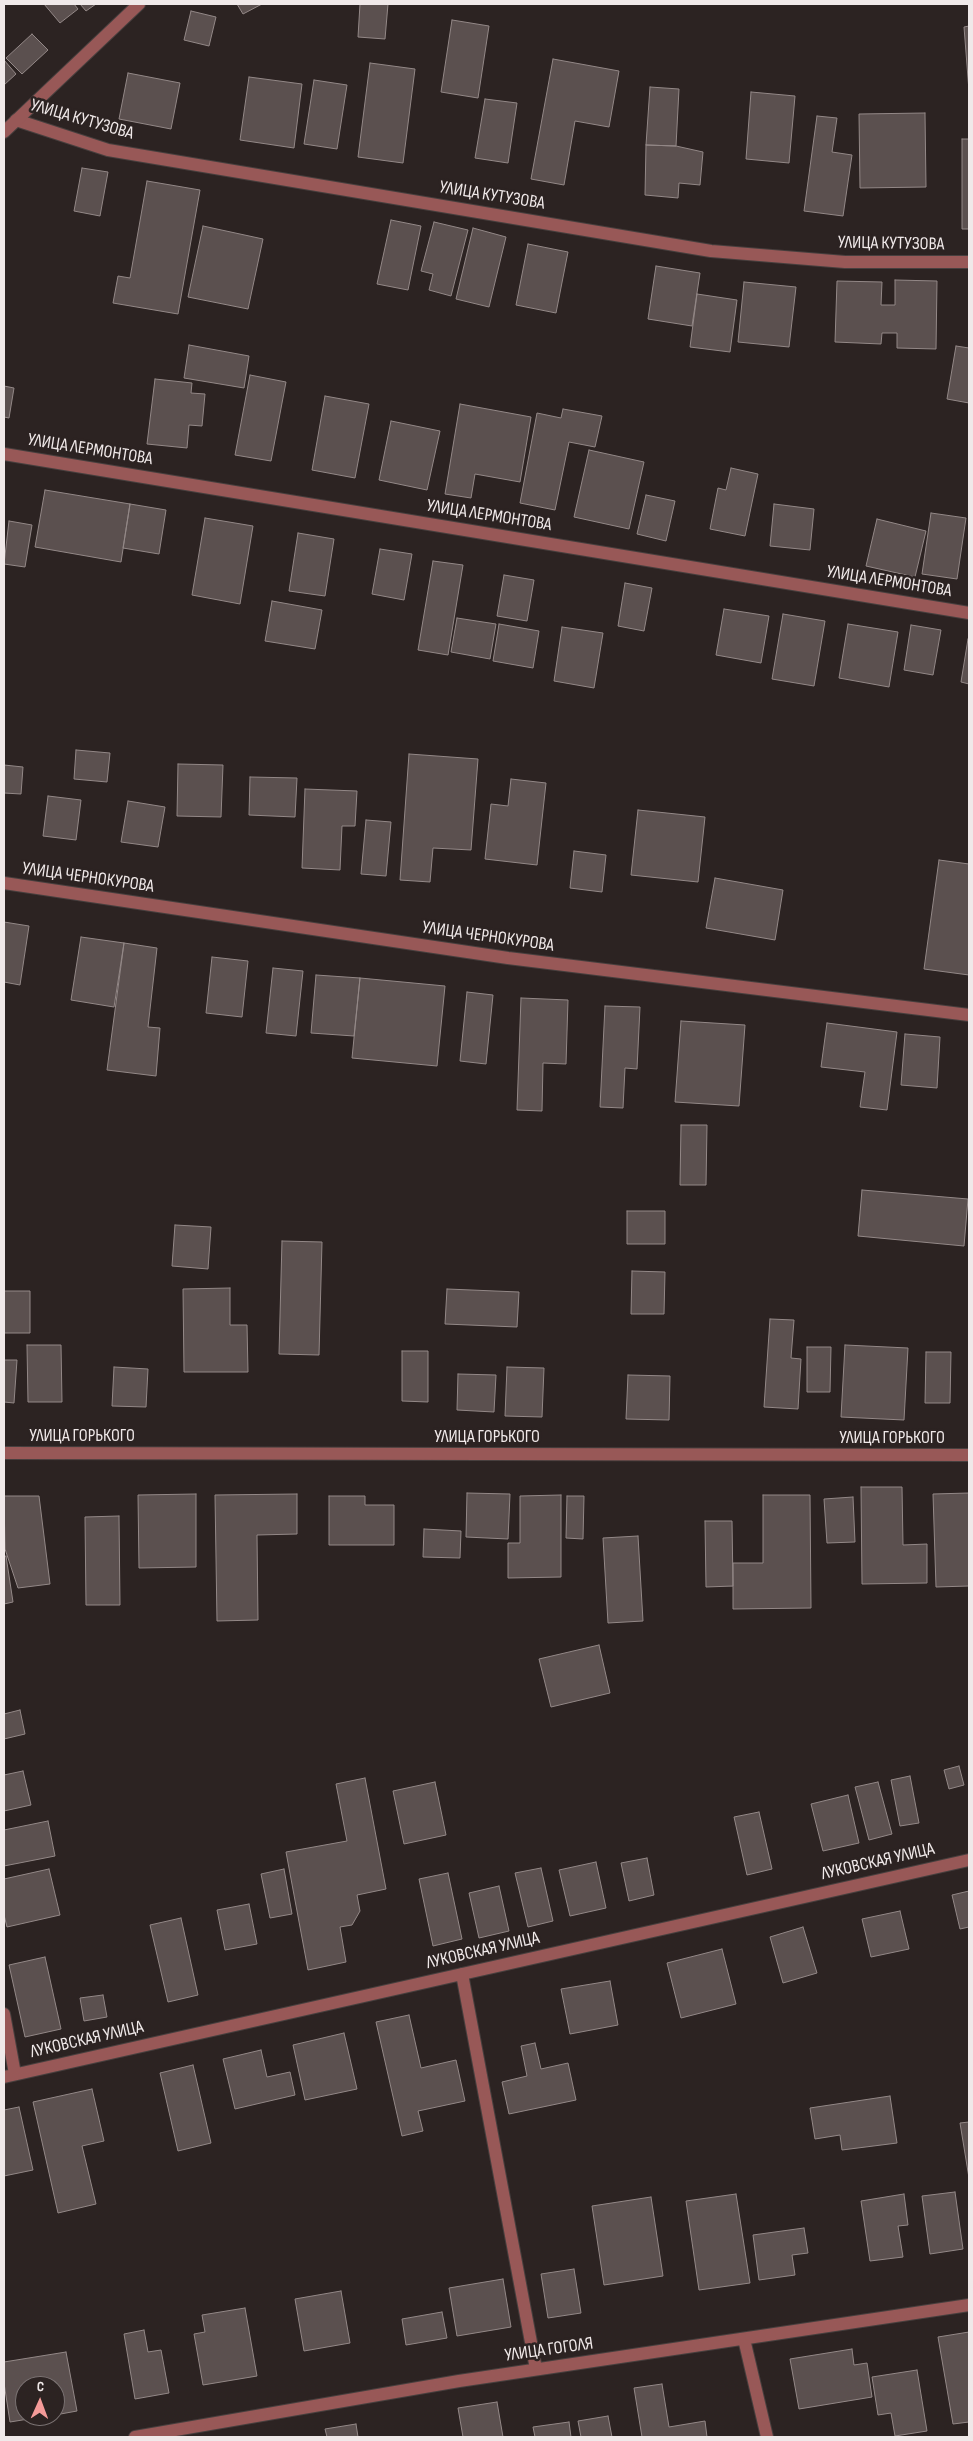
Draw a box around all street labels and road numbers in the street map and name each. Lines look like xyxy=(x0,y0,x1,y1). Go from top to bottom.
street label: УЛИЦА КУТУЗОВА xyxy=(28,95,136,145)
street label: УЛИЦА КУТУЗОВА xyxy=(438,177,546,215)
street label: УЛИЦА КУТУЗОВА xyxy=(838,232,944,256)
street label: УЛИЦА ЛЕРМОНТОВА xyxy=(26,429,154,471)
street label: УЛИЦА ЛЕРМОНТОВА xyxy=(425,495,553,537)
street label: УЛИЦА ЛЕРМОНТОВА xyxy=(825,561,953,603)
street label: УЛИЦА ЧЕРНОКУРОВА xyxy=(21,858,155,898)
street label: УЛИЦА ЧЕРНОКУРОВА xyxy=(421,917,555,957)
street label: УЛИЦА ГОРЬКОГО xyxy=(29,1425,135,1447)
street label: УЛИЦА ГОРЬКОГО xyxy=(434,1426,540,1448)
street label: УЛИЦА ГОРЬКОГО xyxy=(839,1427,945,1449)
street label: ЛУКОВСКАЯ УЛИЦА xyxy=(819,1838,937,1886)
street label: ЛУКОВСКАЯ УЛИЦА xyxy=(424,1927,542,1975)
street label: ЛУКОВСКАЯ УЛИЦА xyxy=(28,2016,146,2064)
street label: УЛИЦА ГОГОЛЯ xyxy=(503,2333,595,2367)

